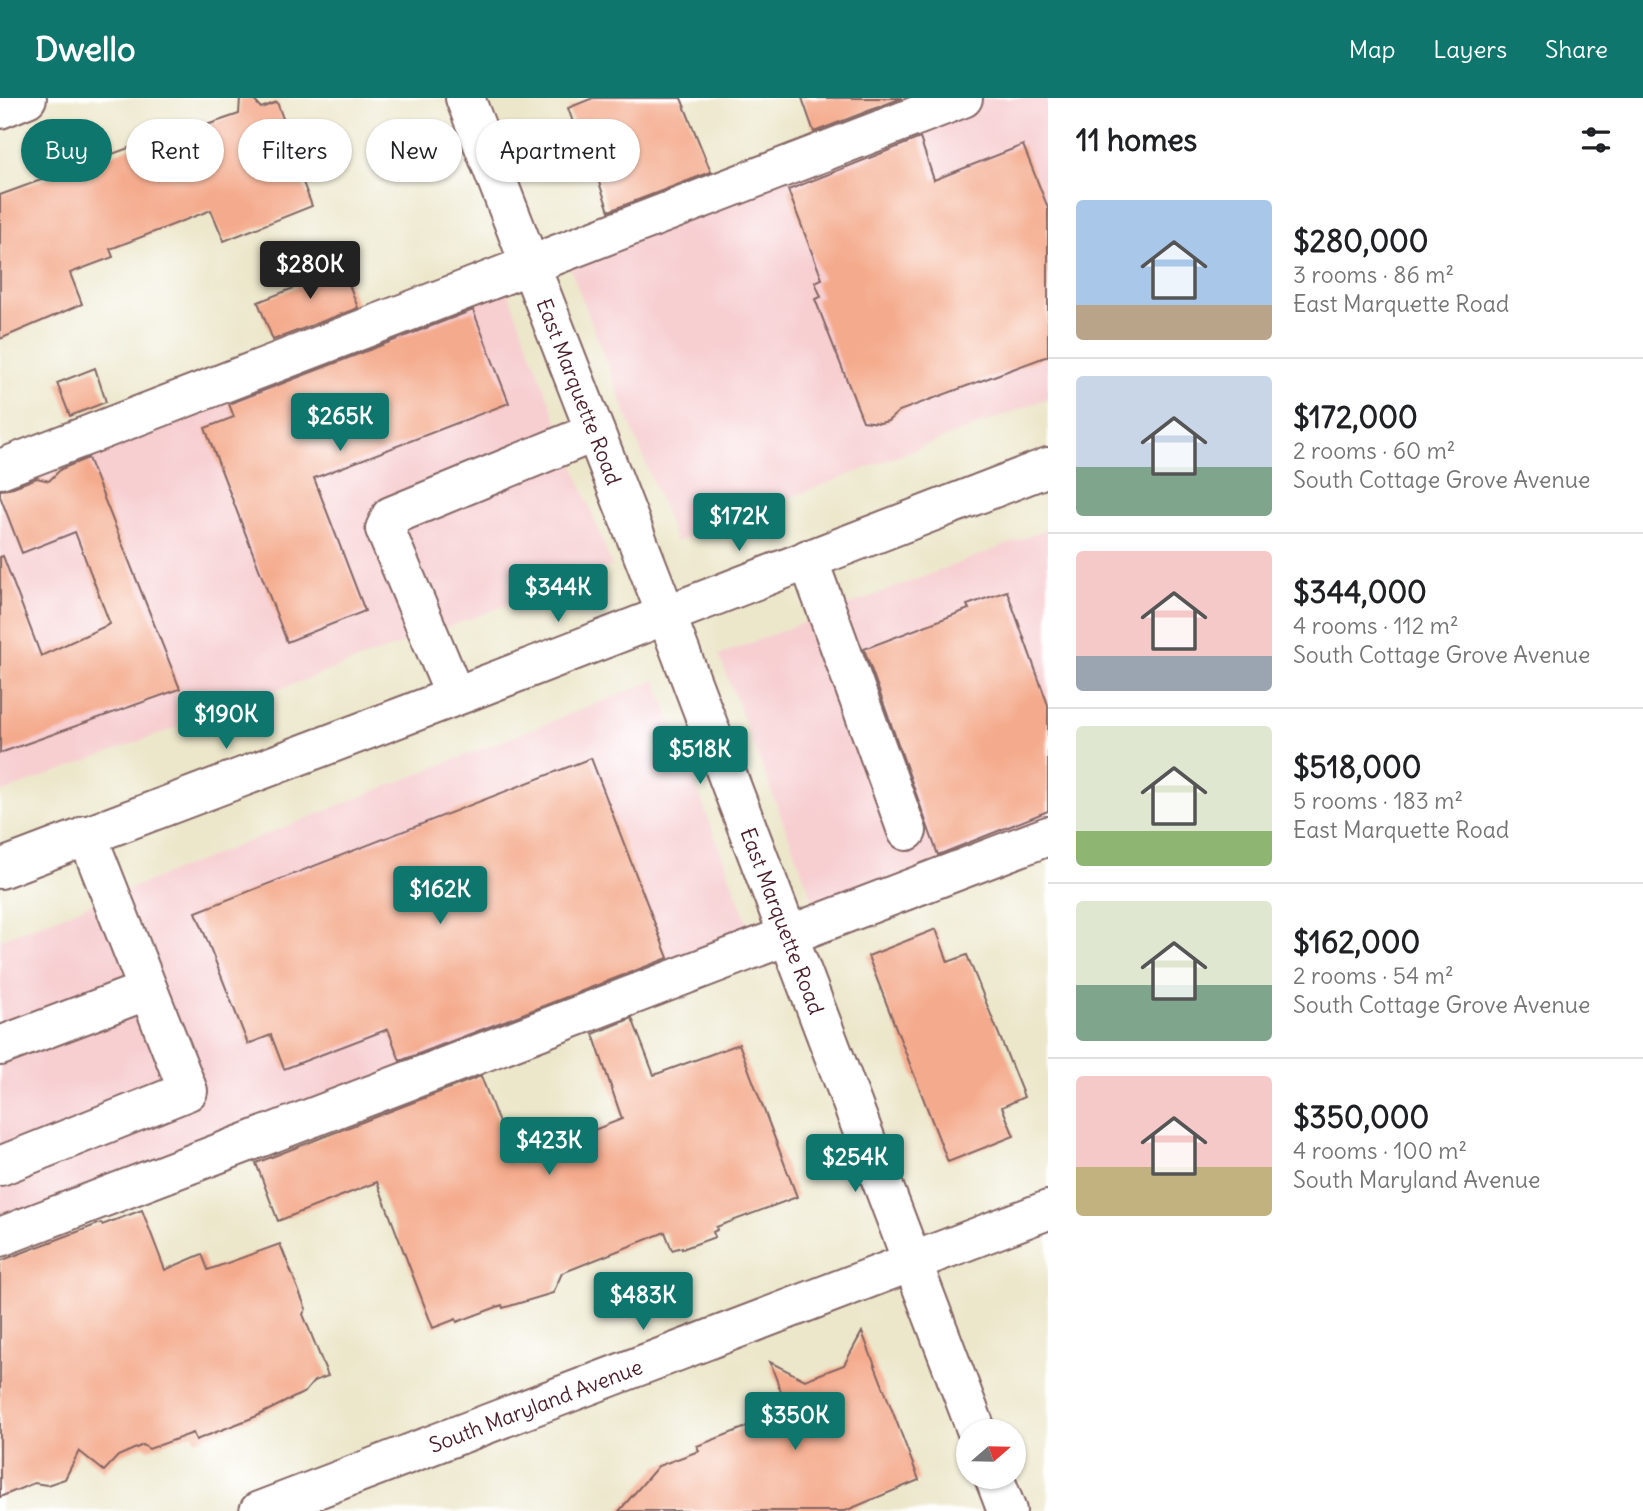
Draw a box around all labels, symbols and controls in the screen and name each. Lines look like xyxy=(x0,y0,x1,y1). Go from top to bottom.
text: Dwello xyxy=(35,28,135,70)
text: Map xyxy=(1349,34,1395,64)
text: Layers xyxy=(1433,34,1507,64)
text: Share xyxy=(1545,34,1608,64)
chip: Buy xyxy=(21,119,112,182)
chip: Rent xyxy=(126,119,224,182)
chip: Filters xyxy=(238,119,352,182)
chip: New xyxy=(366,119,462,182)
chip: Apartment xyxy=(476,119,640,182)
text: 11 homes xyxy=(1076,121,1197,159)
icon: filters xyxy=(1577,121,1615,159)
text: $280,000 xyxy=(1293,222,1429,260)
icon: home xyxy=(1132,228,1216,312)
pin: $280K xyxy=(261,242,359,301)
text: $280K xyxy=(276,249,344,278)
text: 3 rooms · 86 m² xyxy=(1293,260,1454,289)
text: East Marquette Road xyxy=(1293,289,1509,318)
street label: East Marquette Road xyxy=(531,295,628,488)
pin: $265K xyxy=(291,394,389,453)
text: $172,000 xyxy=(1293,398,1418,436)
text: $265K xyxy=(307,401,373,430)
icon: home xyxy=(1132,404,1216,488)
text: 2 rooms · 60 m² xyxy=(1293,436,1455,465)
text: South Cottage Grove Avenue xyxy=(1293,465,1590,494)
pin: $172K xyxy=(690,494,788,553)
text: $172K xyxy=(709,501,769,530)
pin: $344K xyxy=(509,564,607,624)
text: $344K xyxy=(525,572,591,601)
text: $344,000 xyxy=(1293,573,1427,611)
icon: home xyxy=(1132,579,1216,663)
text: 4 rooms · 112 m² xyxy=(1293,611,1459,640)
text: South Cottage Grove Avenue xyxy=(1293,640,1590,669)
pin: $190K xyxy=(177,692,275,751)
text: $190K xyxy=(194,699,258,728)
pin: $518K xyxy=(651,726,749,786)
text: $518K xyxy=(669,734,731,763)
text: $518,000 xyxy=(1293,748,1422,786)
icon: home xyxy=(1132,754,1216,838)
text: 5 rooms · 183 m² xyxy=(1293,786,1463,815)
text: East Marquette Road xyxy=(1293,815,1509,844)
street label: East Marquette Road xyxy=(735,824,830,1018)
pin: $162K xyxy=(391,866,489,926)
text: $162K xyxy=(409,874,471,903)
text: $162,000 xyxy=(1293,923,1420,961)
icon: home xyxy=(1132,929,1216,1013)
text: 2 rooms · 54 m² xyxy=(1293,961,1454,990)
text: South Cottage Grove Avenue xyxy=(1293,990,1590,1019)
text: $350,000 xyxy=(1293,1098,1429,1136)
icon: home xyxy=(1132,1104,1216,1188)
pin: $423K xyxy=(500,1118,598,1177)
text: $423K xyxy=(516,1125,582,1154)
pin: $254K xyxy=(806,1134,904,1194)
text: 4 rooms · 100 m² xyxy=(1293,1136,1467,1165)
text: $254K xyxy=(822,1142,888,1171)
text: South Maryland Avenue xyxy=(1293,1165,1540,1194)
pin: $483K xyxy=(594,1272,692,1332)
text: $483K xyxy=(610,1280,676,1309)
street label: South Maryland Avenue xyxy=(425,1353,646,1458)
pin: $350K xyxy=(746,1392,844,1452)
text: $350K xyxy=(761,1400,829,1429)
north arrow xyxy=(956,1419,1026,1489)
map controls xyxy=(956,1419,1026,1489)

